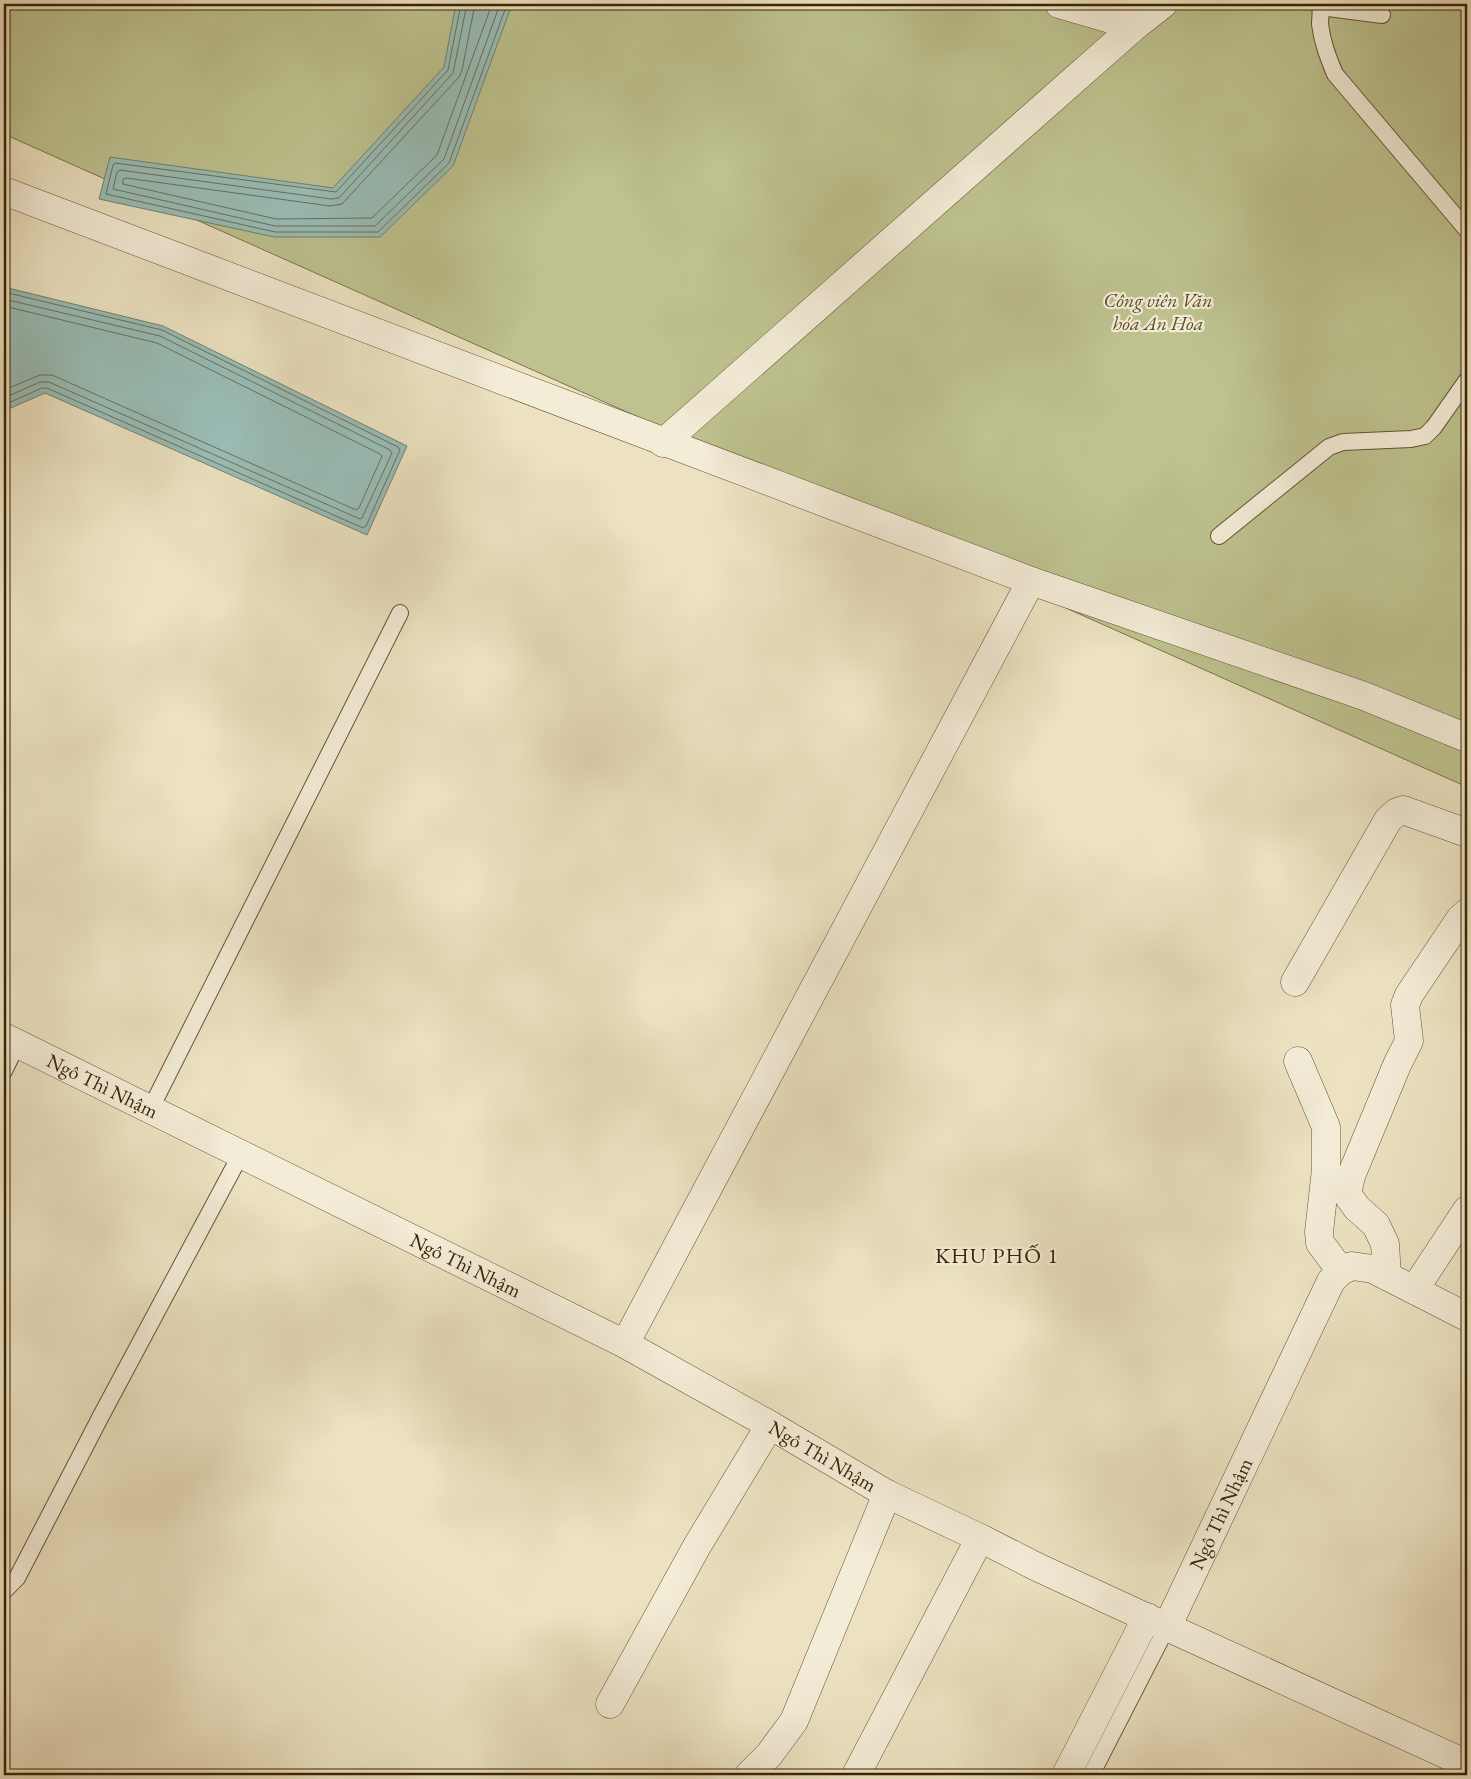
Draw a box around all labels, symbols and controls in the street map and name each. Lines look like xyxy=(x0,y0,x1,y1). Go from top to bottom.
park label: Công viên Văn hóa An Hòa xyxy=(1104,287,1212,336)
street label: Ngô Thì Nhậm xyxy=(43,1047,163,1124)
street label: Ngô Thì Nhậm xyxy=(406,1227,526,1304)
district label: KHU PHỐ 1 xyxy=(935,1241,1059,1270)
street label: Ngô Thì Nhậm xyxy=(764,1414,882,1498)
street label: Ngô Thì Nhậm xyxy=(1183,1453,1258,1574)

